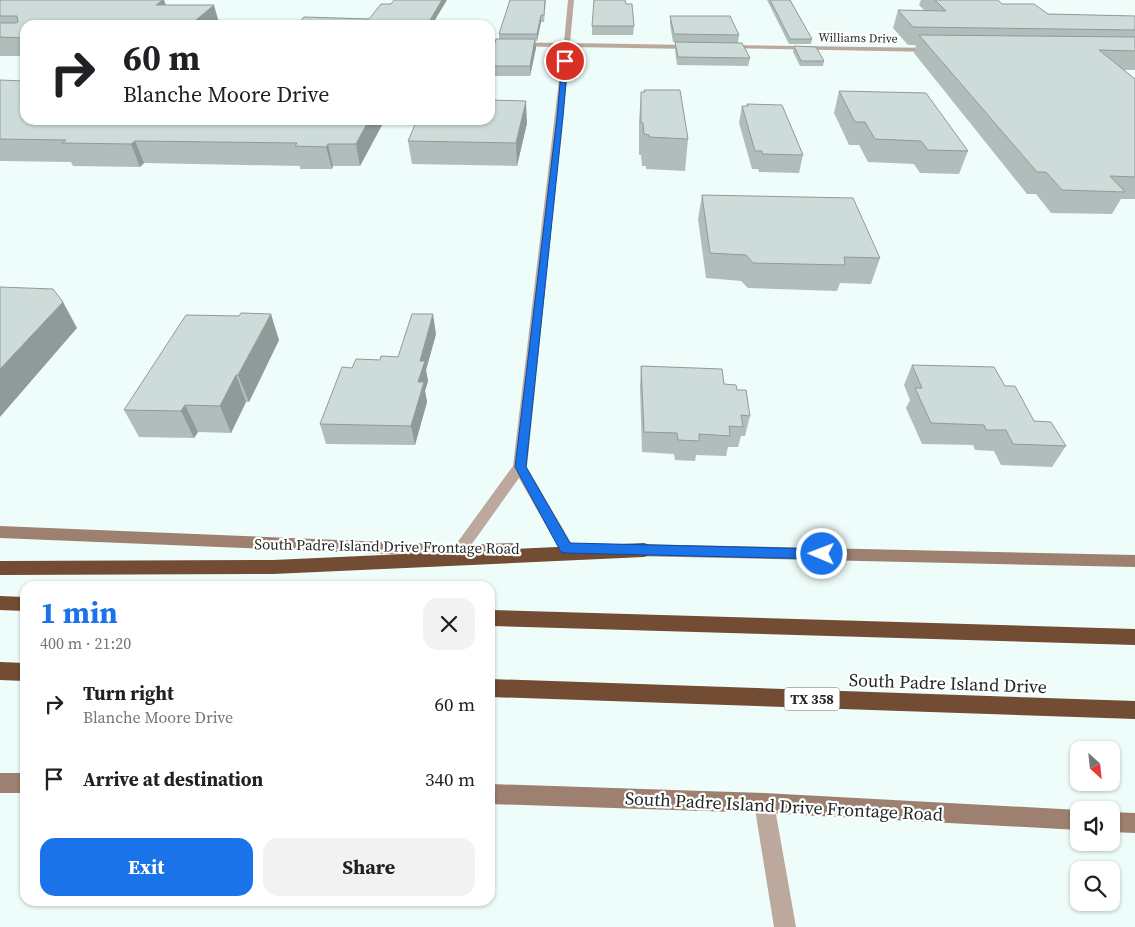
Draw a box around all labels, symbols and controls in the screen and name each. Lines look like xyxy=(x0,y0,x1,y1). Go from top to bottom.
street label: Williams Drive xyxy=(818,29,898,47)
text: 60 m xyxy=(123,34,200,82)
icon: right xyxy=(40,40,105,105)
pin xyxy=(544,40,586,82)
icon: arrive xyxy=(551,47,579,75)
text: Blanche Moore Drive xyxy=(123,79,329,109)
position arrow xyxy=(795,527,847,579)
street label: South Padre Island Drive Frontage Road xyxy=(254,533,520,559)
text: 1 min xyxy=(40,592,118,633)
button: close xyxy=(423,598,475,650)
text: 400 m · 21:20 xyxy=(40,632,131,654)
street label: South Padre Island Drive xyxy=(849,667,1047,699)
text: Turn right xyxy=(83,680,174,706)
road number: TX 358 xyxy=(784,688,840,711)
icon: right xyxy=(40,690,68,718)
text: 60 m xyxy=(434,691,475,717)
text: Blanche Moore Drive xyxy=(83,706,233,728)
north arrow xyxy=(1070,741,1120,791)
map controls xyxy=(1070,741,1120,911)
icon: arrive xyxy=(40,765,68,793)
text: Arrive at destination xyxy=(83,766,263,792)
text: 340 m xyxy=(425,766,475,792)
street label: South Padre Island Drive Frontage Road xyxy=(624,785,944,827)
button: sound xyxy=(1070,801,1120,851)
button: Exit xyxy=(40,838,253,896)
button: Share xyxy=(263,838,475,896)
button: search xyxy=(1070,861,1120,911)

